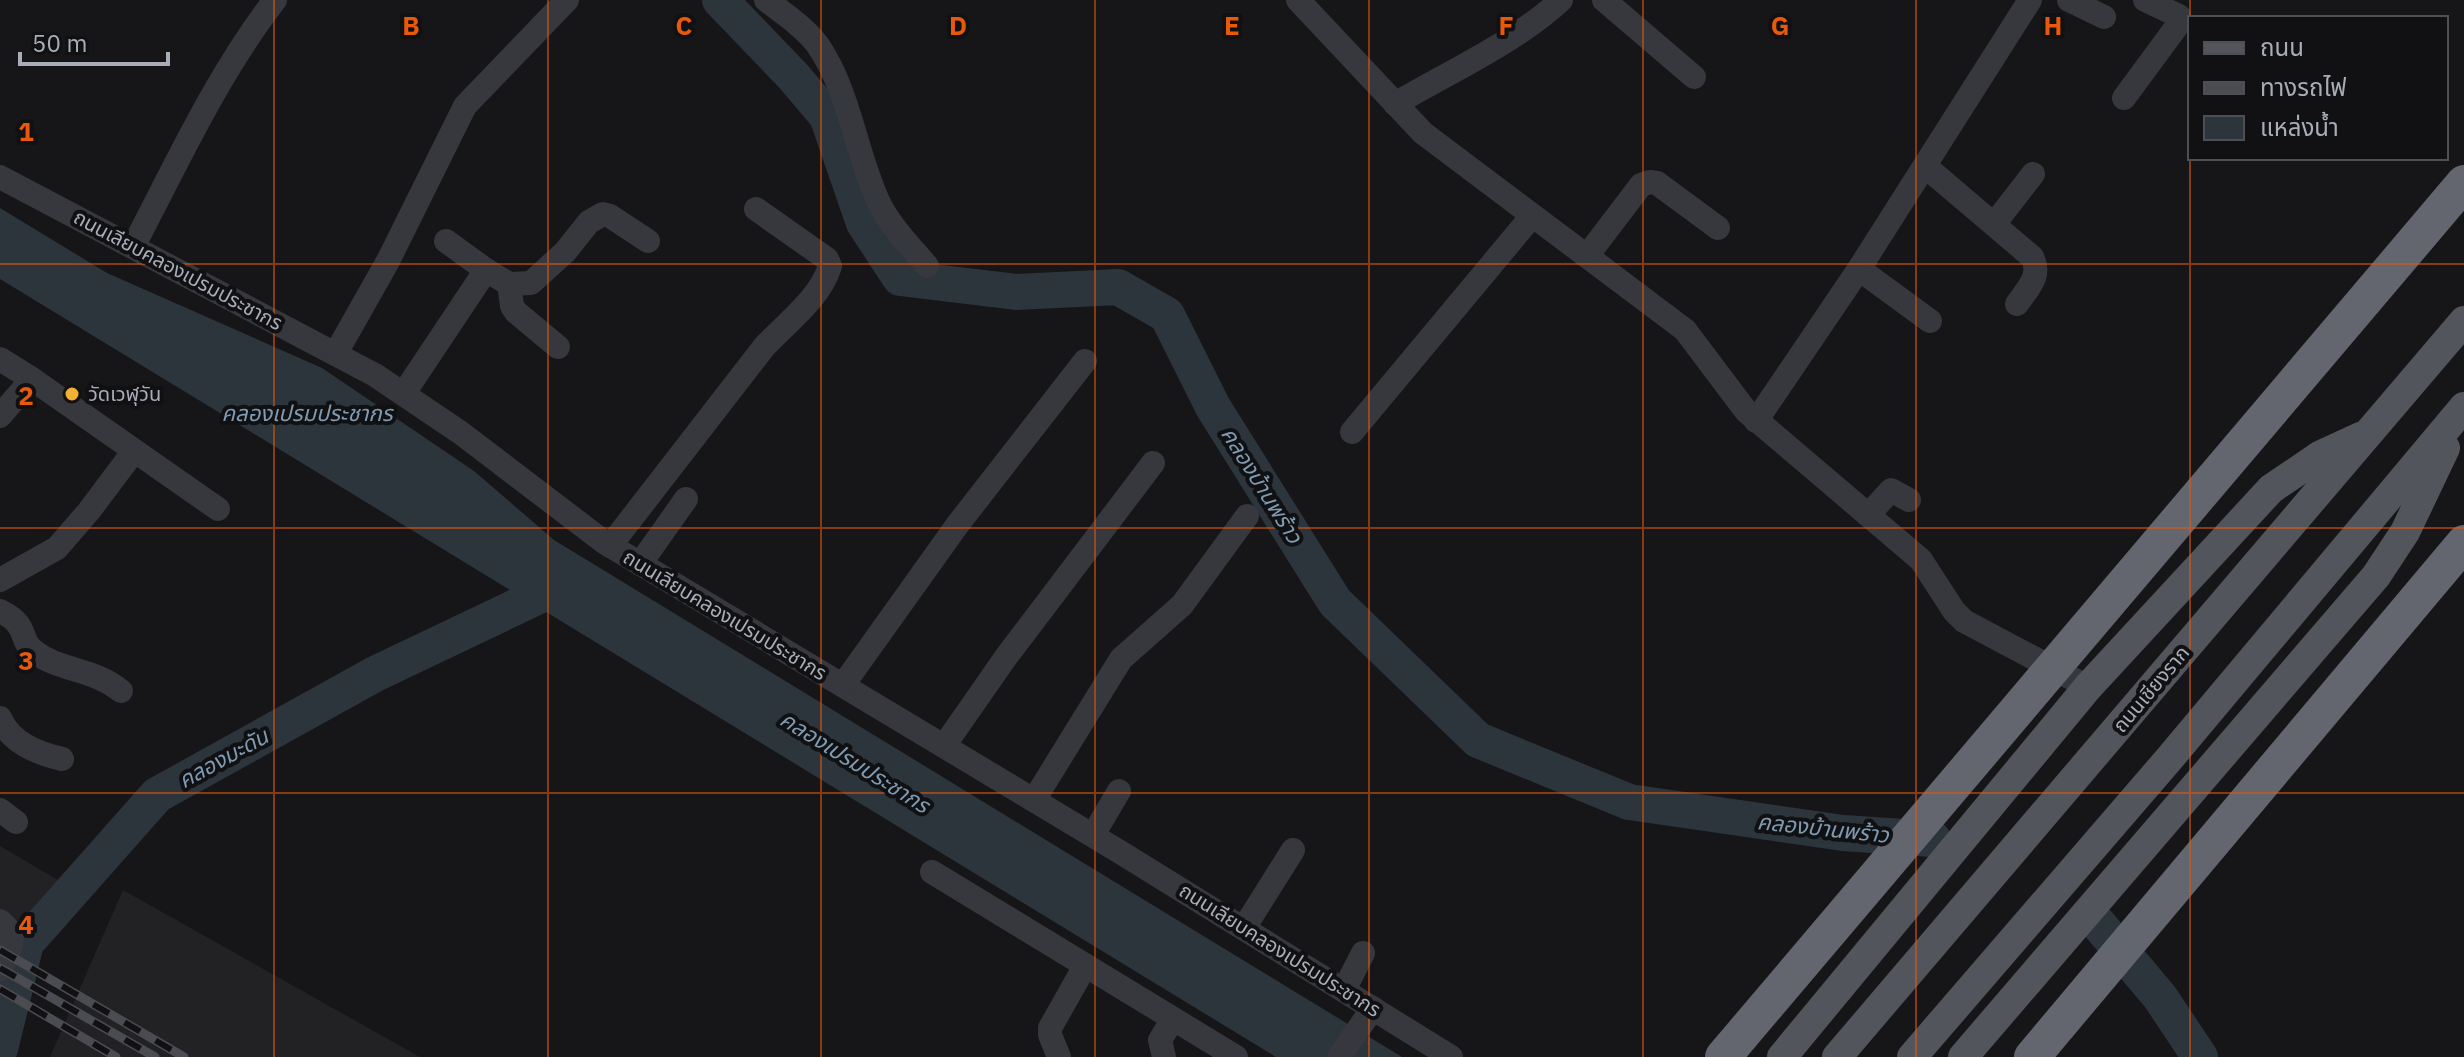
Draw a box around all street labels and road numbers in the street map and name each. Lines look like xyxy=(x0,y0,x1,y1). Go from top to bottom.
street label: ถนนเลียบคลองเปรมประชากร xyxy=(69,203,287,336)
street label: ถนนเลียบคลองเปรมประชากร xyxy=(618,543,832,686)
street label: ถนนเชียงราก xyxy=(2106,640,2195,738)
street label: ถนนเลียบคลองเปรมประชากร xyxy=(1174,876,1386,1023)

